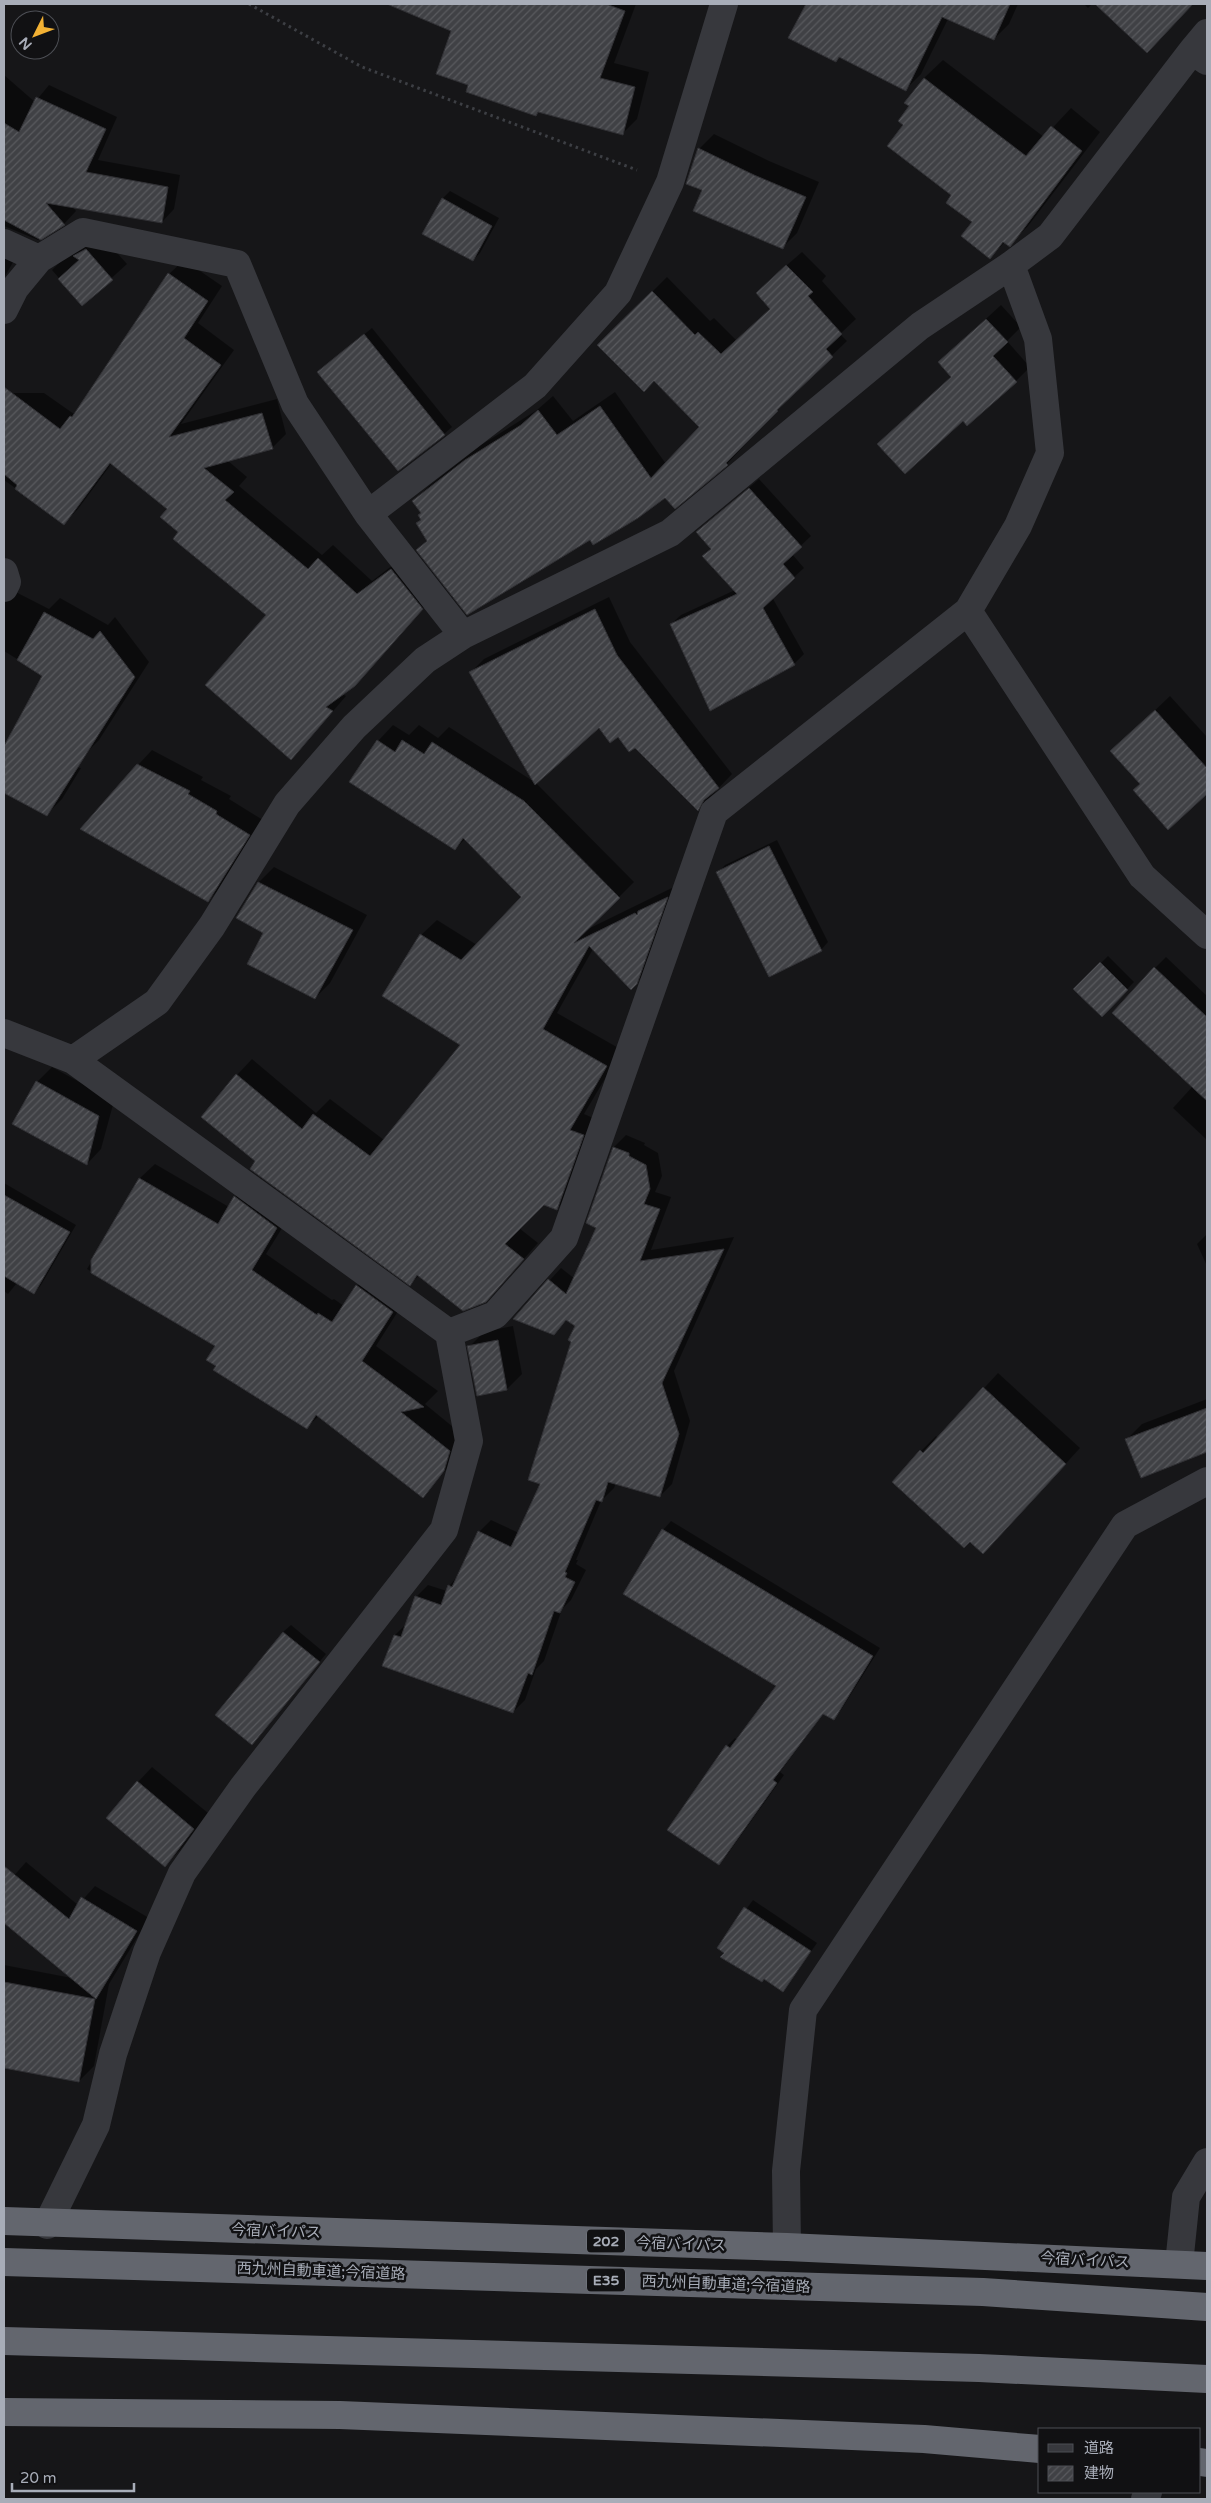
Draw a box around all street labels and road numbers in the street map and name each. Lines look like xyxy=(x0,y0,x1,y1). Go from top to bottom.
street label: 今宿バイパス xyxy=(231,2220,321,2242)
road number: 202 xyxy=(587,2230,625,2252)
street label: 今宿バイパス xyxy=(636,2233,726,2255)
street label: 今宿バイパス xyxy=(1040,2249,1130,2271)
street label: 西九州自動車道;今宿道路 xyxy=(236,2259,406,2283)
road number: E35 xyxy=(587,2268,625,2292)
street label: 西九州自動車道;今宿道路 xyxy=(641,2272,811,2296)

